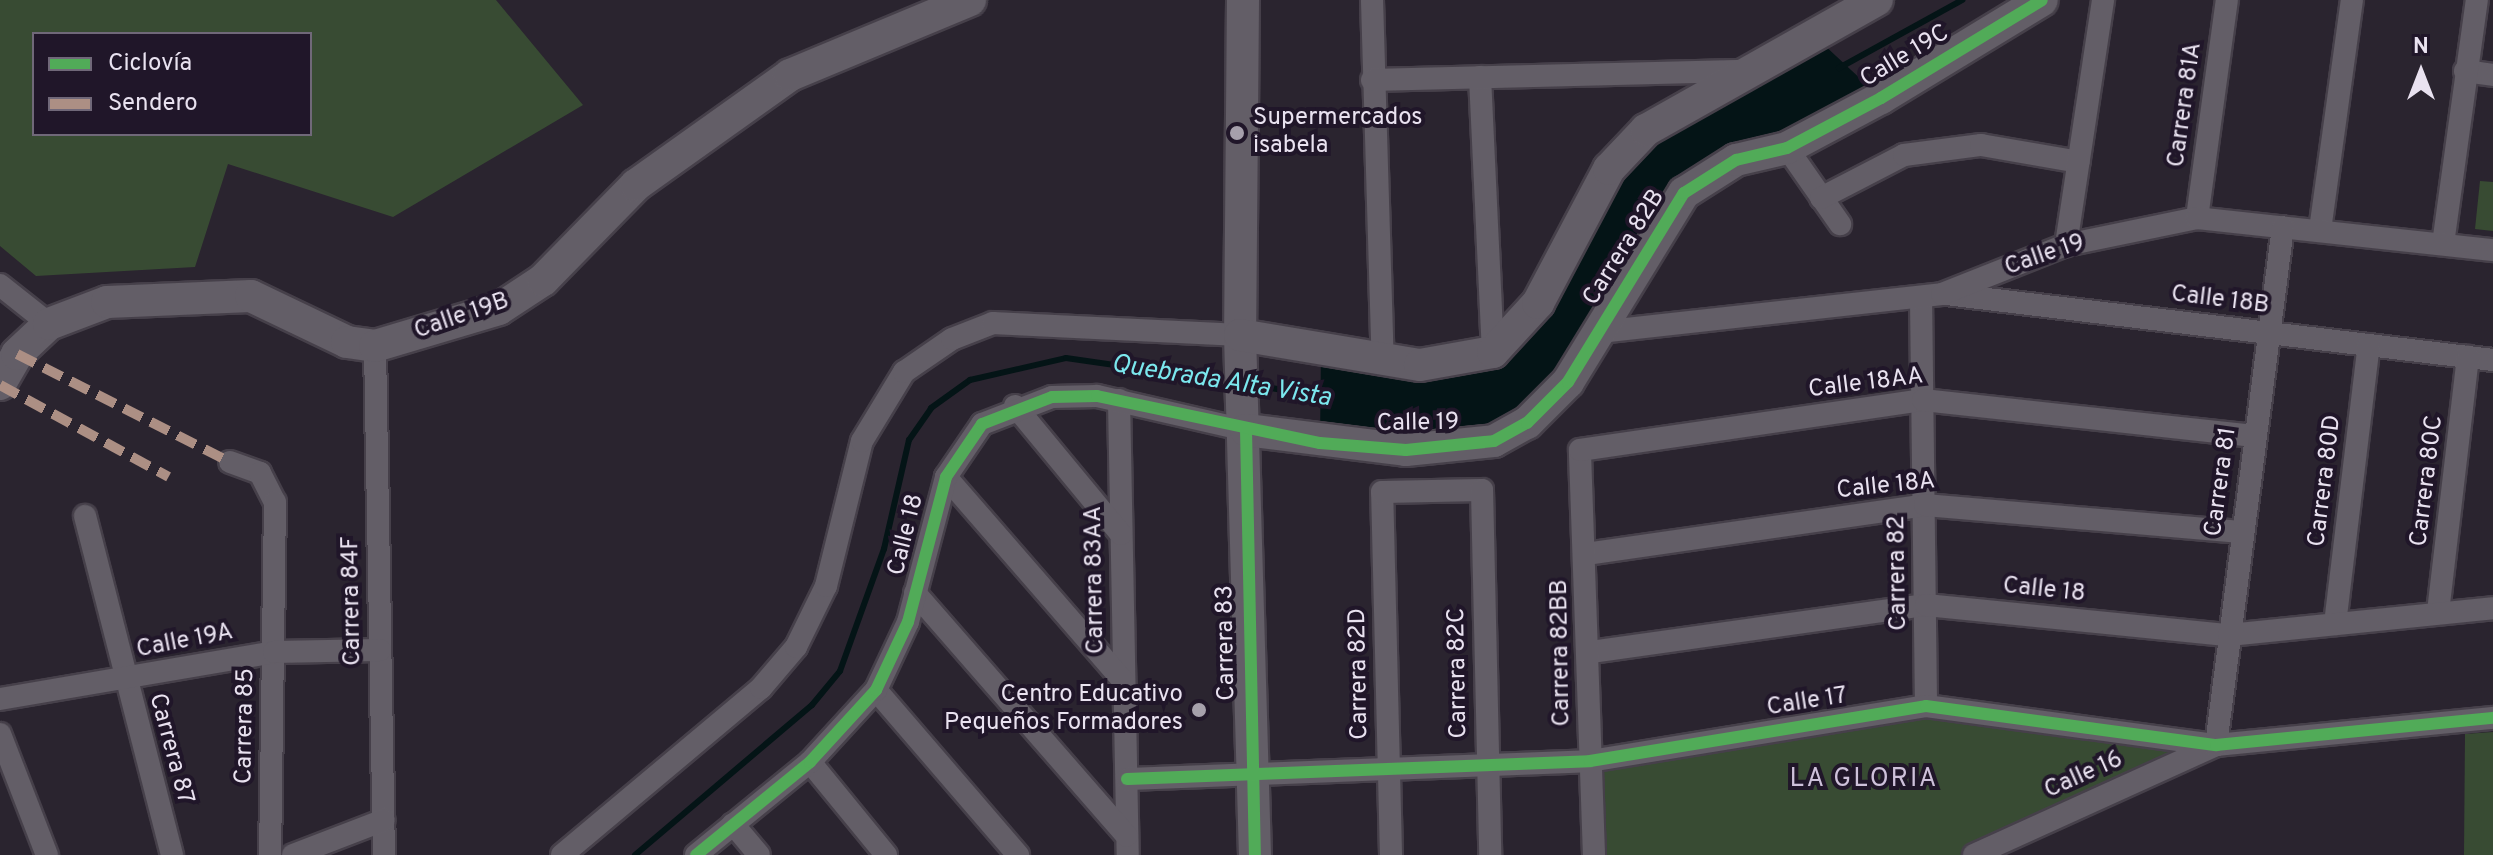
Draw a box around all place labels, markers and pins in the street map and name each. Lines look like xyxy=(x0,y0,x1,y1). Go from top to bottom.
place label: Supermercados isabela xyxy=(1253,105,1423,161)
marker: Supermercados isabela xyxy=(1228,124,1246,142)
place label: Centro Educativo Pequeños Formadores xyxy=(944,682,1183,738)
marker: Centro Educativo Pequeños Formadores xyxy=(1190,701,1208,719)

